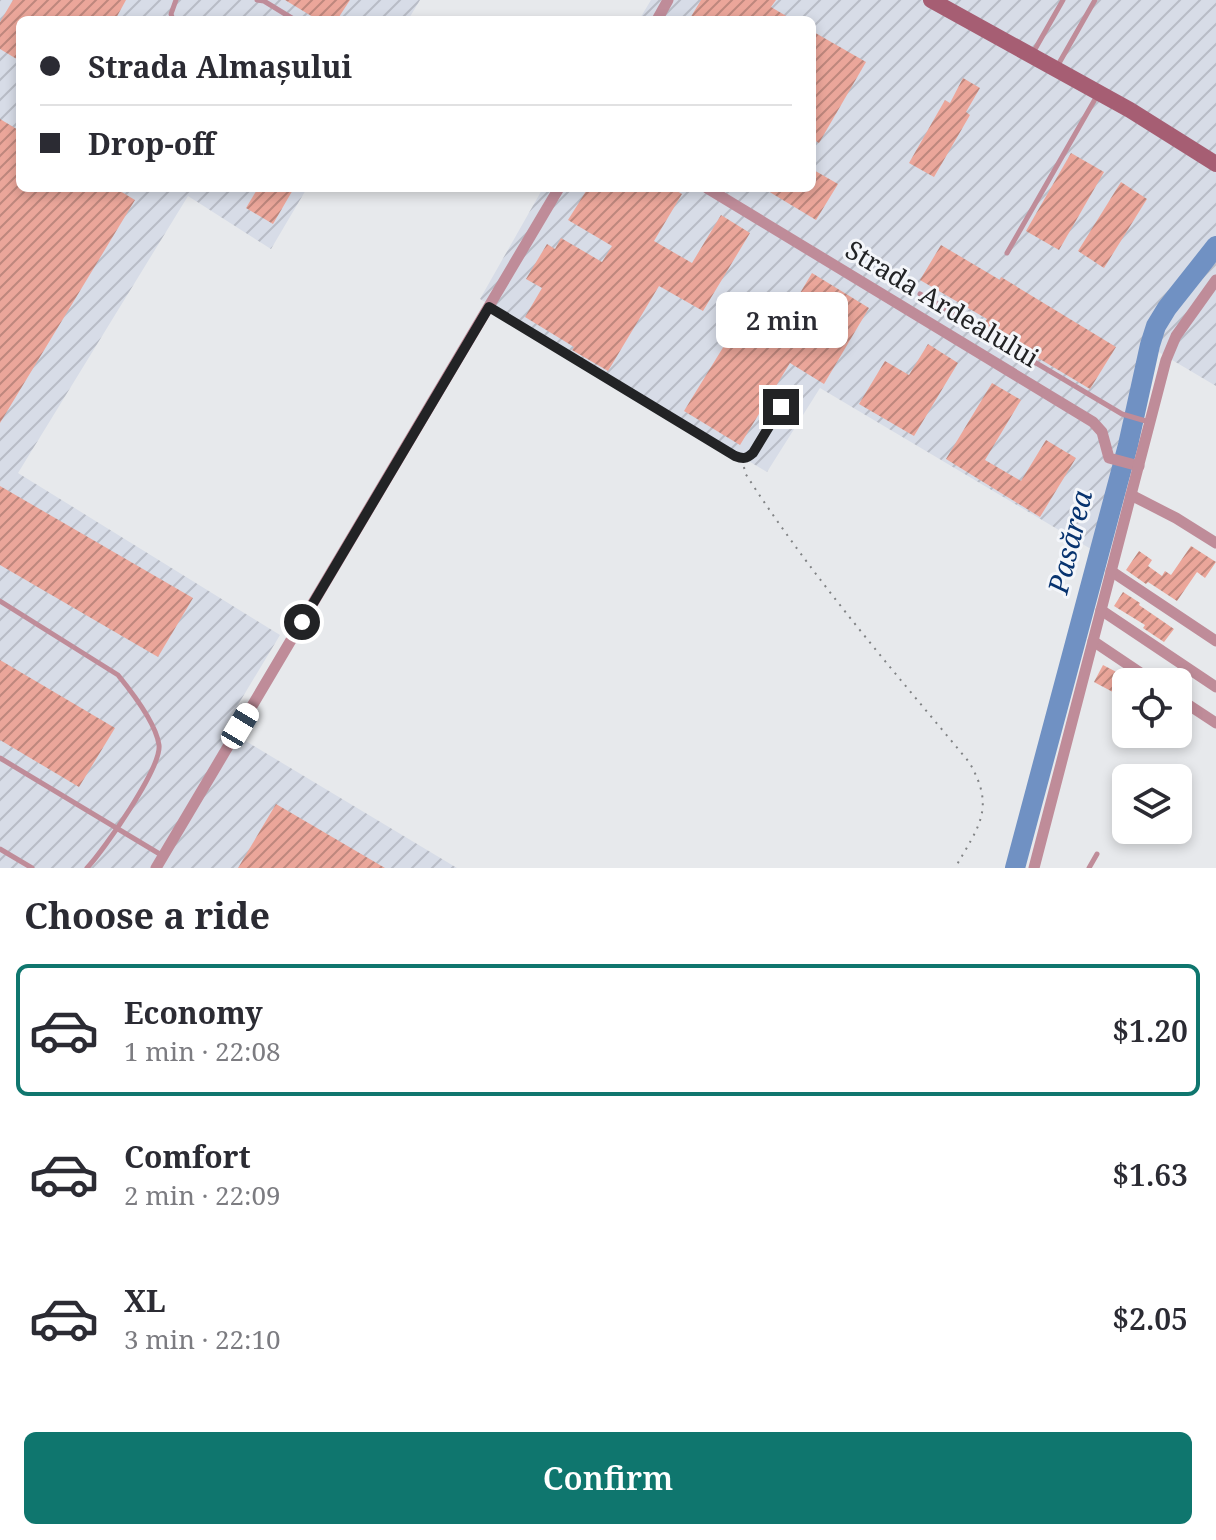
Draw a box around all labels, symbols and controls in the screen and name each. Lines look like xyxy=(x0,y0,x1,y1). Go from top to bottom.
text: Strada Almașului xyxy=(88,46,352,87)
text: Drop-off xyxy=(88,123,215,164)
street label: Strada Ardealului xyxy=(839,231,1046,375)
callout: 2 min xyxy=(715,291,847,347)
text: 2 min xyxy=(746,302,818,338)
route end xyxy=(763,389,799,425)
water label: Pasărea xyxy=(1038,485,1100,598)
route start xyxy=(284,604,320,640)
map controls xyxy=(1112,668,1192,844)
button: locate xyxy=(1112,668,1192,748)
car xyxy=(217,699,263,753)
button: layers xyxy=(1112,764,1192,844)
text: Choose a ride xyxy=(24,891,270,940)
text: Economy xyxy=(124,992,263,1033)
icon: car xyxy=(28,994,100,1066)
text: $1.20 xyxy=(1112,1010,1188,1051)
text: 1 min · 22:08 xyxy=(124,1033,281,1069)
text: Comfort xyxy=(124,1136,251,1177)
icon: car xyxy=(28,1138,100,1210)
text: $1.63 xyxy=(1112,1154,1188,1195)
text: 2 min · 22:09 xyxy=(124,1177,281,1213)
text: XL xyxy=(124,1280,166,1321)
icon: car xyxy=(28,1282,100,1354)
text: $2.05 xyxy=(1112,1298,1188,1339)
text: 3 min · 22:10 xyxy=(124,1321,281,1357)
button: Confirm xyxy=(24,1432,1192,1524)

